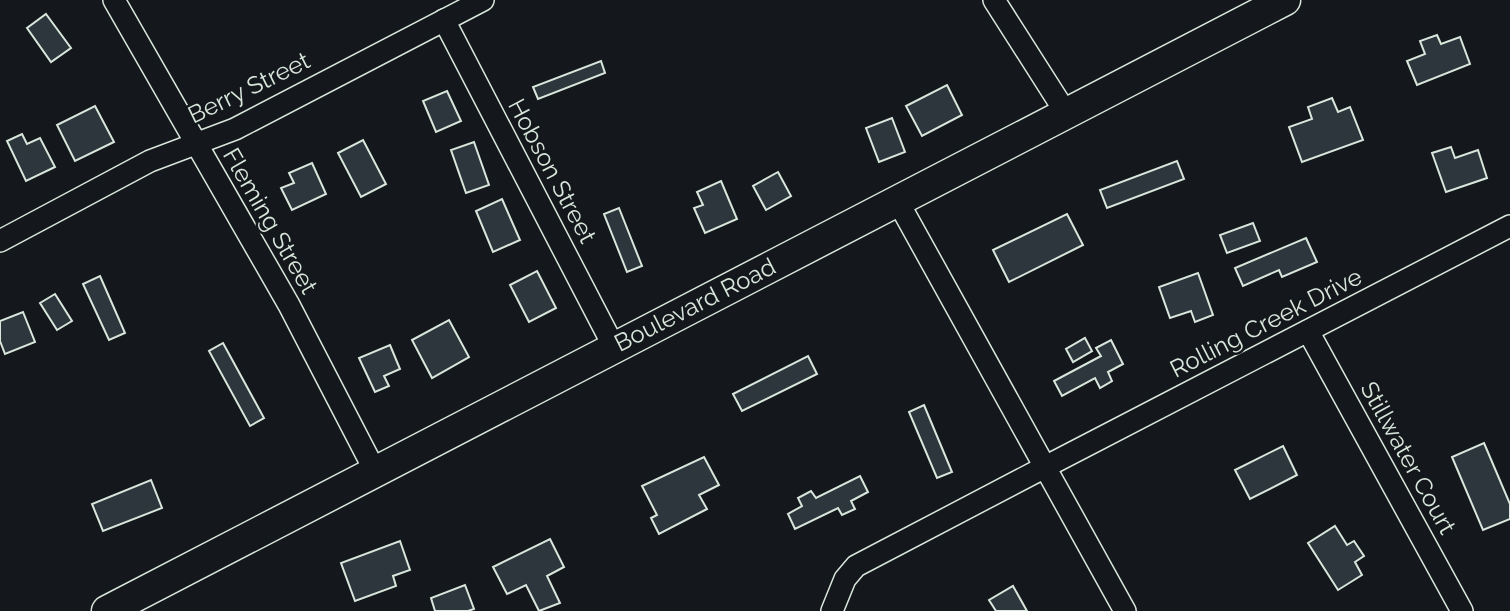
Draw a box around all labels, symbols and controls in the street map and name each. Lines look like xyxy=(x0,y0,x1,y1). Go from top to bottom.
street label: Berry Street xyxy=(183,46,314,130)
street label: Hobson Street xyxy=(502,94,603,248)
street label: Fleming Street xyxy=(217,143,324,299)
street label: Boulevard Road xyxy=(609,251,780,358)
street label: Rolling Creek Drive xyxy=(1165,262,1367,384)
street label: Stillwater Court xyxy=(1355,376,1462,539)

